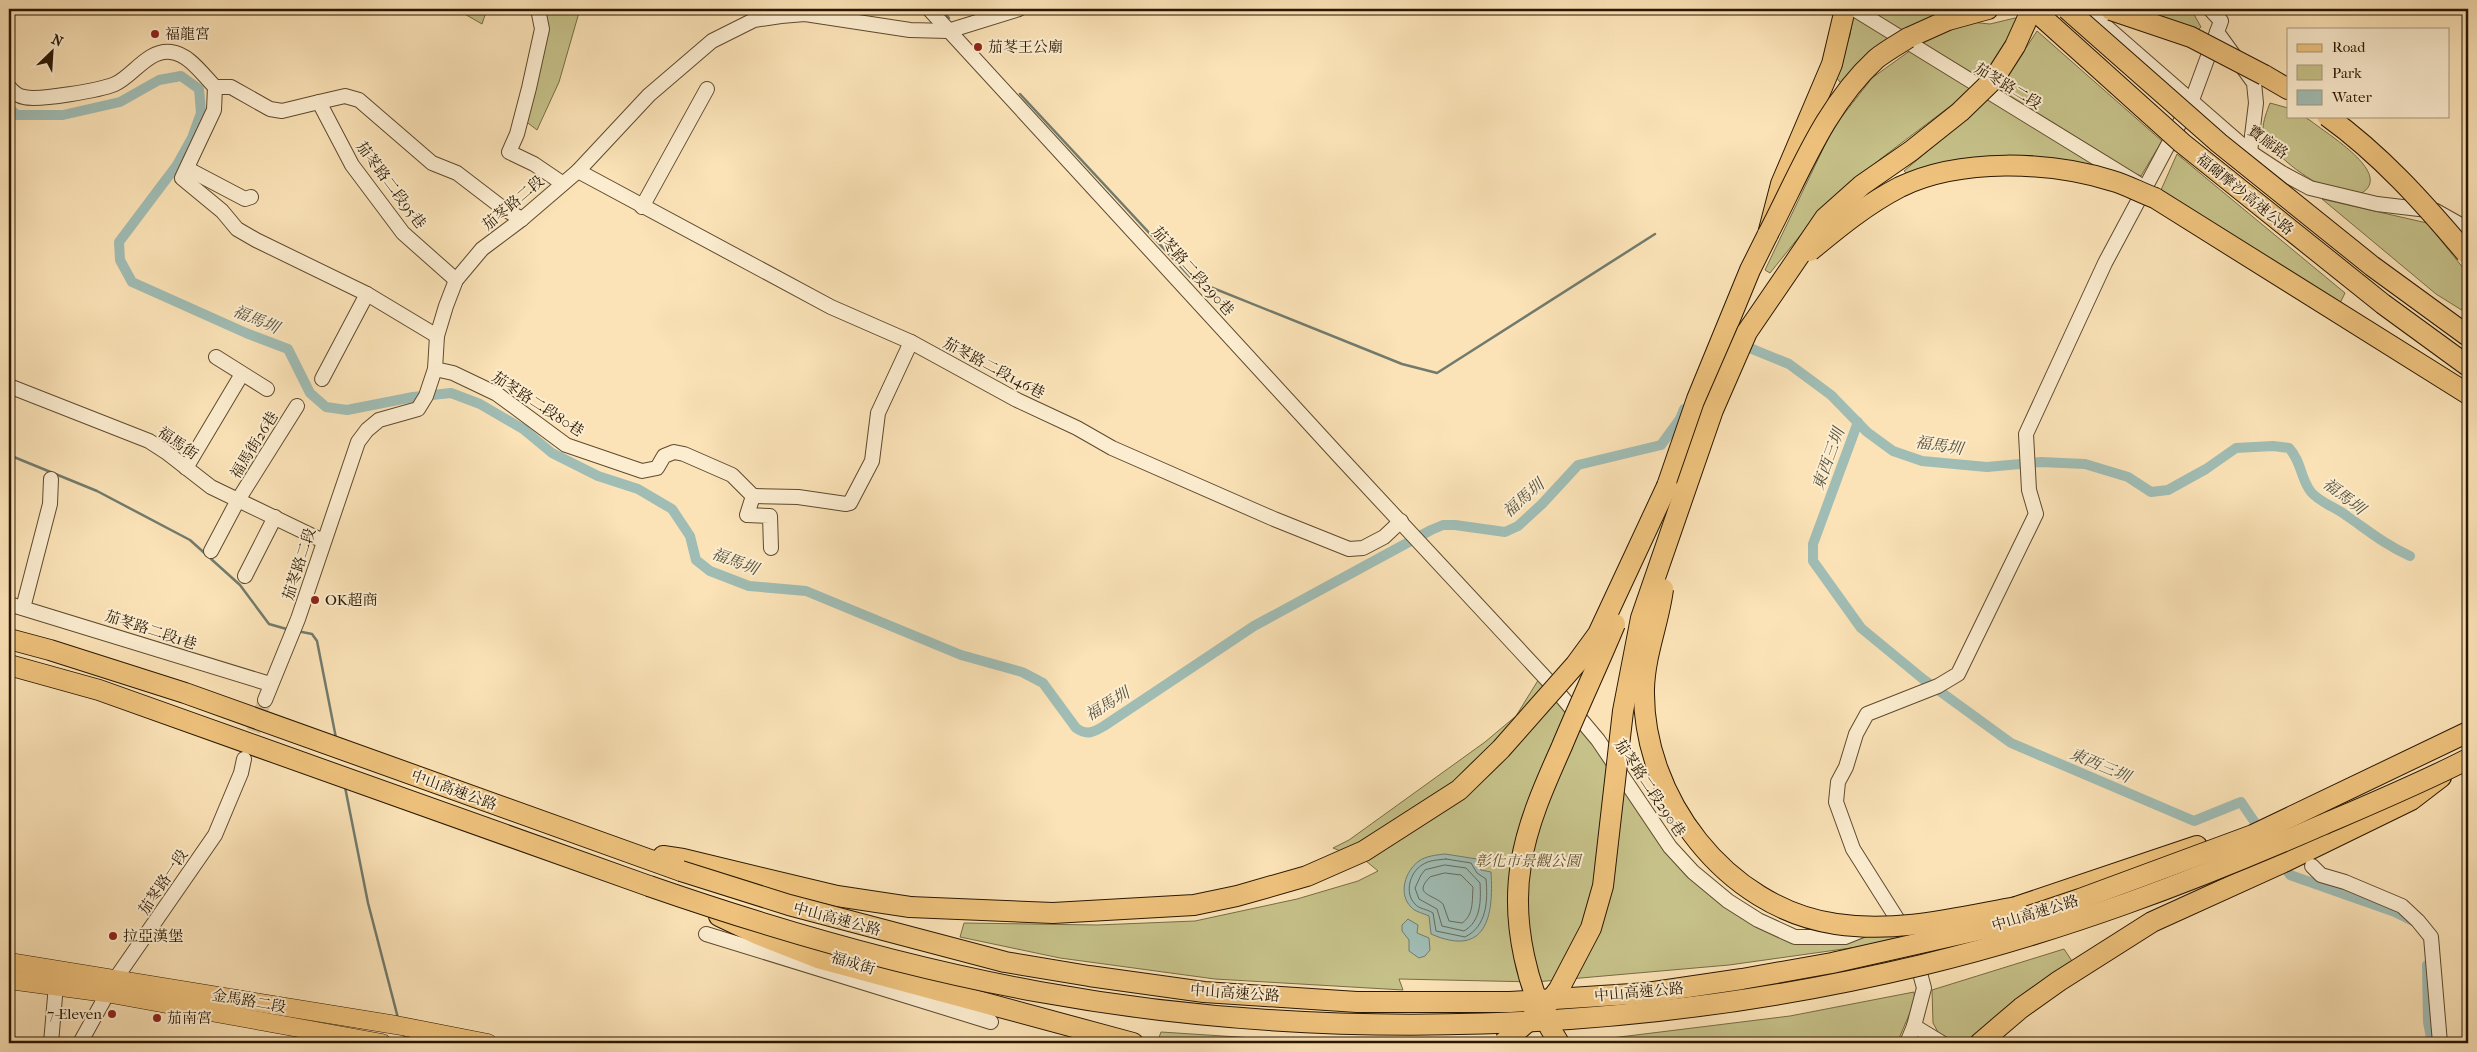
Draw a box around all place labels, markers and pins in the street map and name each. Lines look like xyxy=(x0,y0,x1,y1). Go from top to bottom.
place label: 福龍宮 xyxy=(165,25,210,43)
marker: 福龍宮 xyxy=(149,28,161,40)
place label: 茄苳王公廟 xyxy=(988,38,1063,56)
marker: 茄苳王公廟 xyxy=(972,41,984,53)
place label: OK超商 xyxy=(325,591,378,609)
marker: OK超商 xyxy=(309,594,321,606)
place label: 拉亞漢堡 xyxy=(123,927,183,945)
marker: 拉亞漢堡 xyxy=(107,930,119,942)
place label: 7-Eleven xyxy=(47,1005,102,1023)
marker: 7-Eleven xyxy=(106,1008,118,1020)
place label: 茄南宮 xyxy=(167,1009,212,1027)
marker: 茄南宮 xyxy=(151,1012,163,1024)

